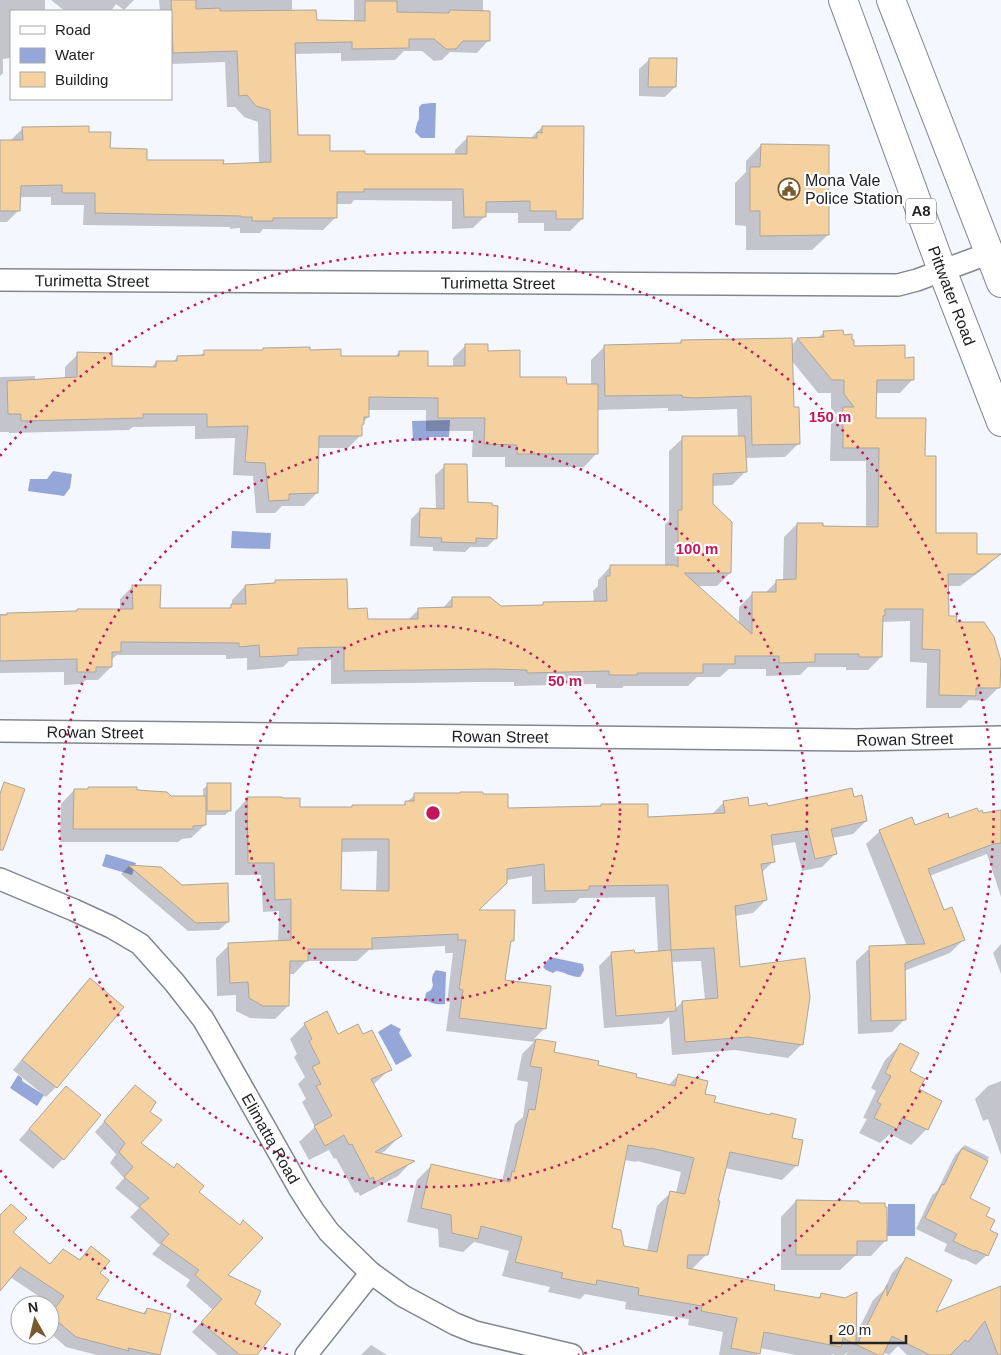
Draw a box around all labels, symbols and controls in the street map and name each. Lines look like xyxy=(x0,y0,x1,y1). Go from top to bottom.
legend xyxy=(10,10,172,100)
text: Road xyxy=(55,21,91,38)
text: Water xyxy=(55,46,94,63)
text: Building xyxy=(55,71,108,88)
place label: Mona Vale Police Station xyxy=(805,172,903,207)
public building icon: Mona Vale Police Station xyxy=(777,177,801,201)
road number: A8 xyxy=(906,198,936,224)
street label: Pittwater Road xyxy=(925,244,978,348)
street label: Turimetta Street xyxy=(35,272,150,290)
street label: Turimetta Street xyxy=(441,274,556,292)
text: 150 m xyxy=(809,408,851,425)
text: 100 m xyxy=(676,540,718,557)
text: 50 m xyxy=(548,672,582,689)
street label: Rowan Street xyxy=(46,723,144,742)
street label: Rowan Street xyxy=(451,728,549,746)
street label: Rowan Street xyxy=(856,730,954,749)
centre of rings xyxy=(424,804,442,822)
street label: Elimatta Road xyxy=(238,1091,303,1187)
north arrow xyxy=(10,1295,60,1345)
text: N xyxy=(27,1298,39,1316)
scale bar xyxy=(831,1312,906,1344)
text: 20 m xyxy=(838,1321,871,1338)

